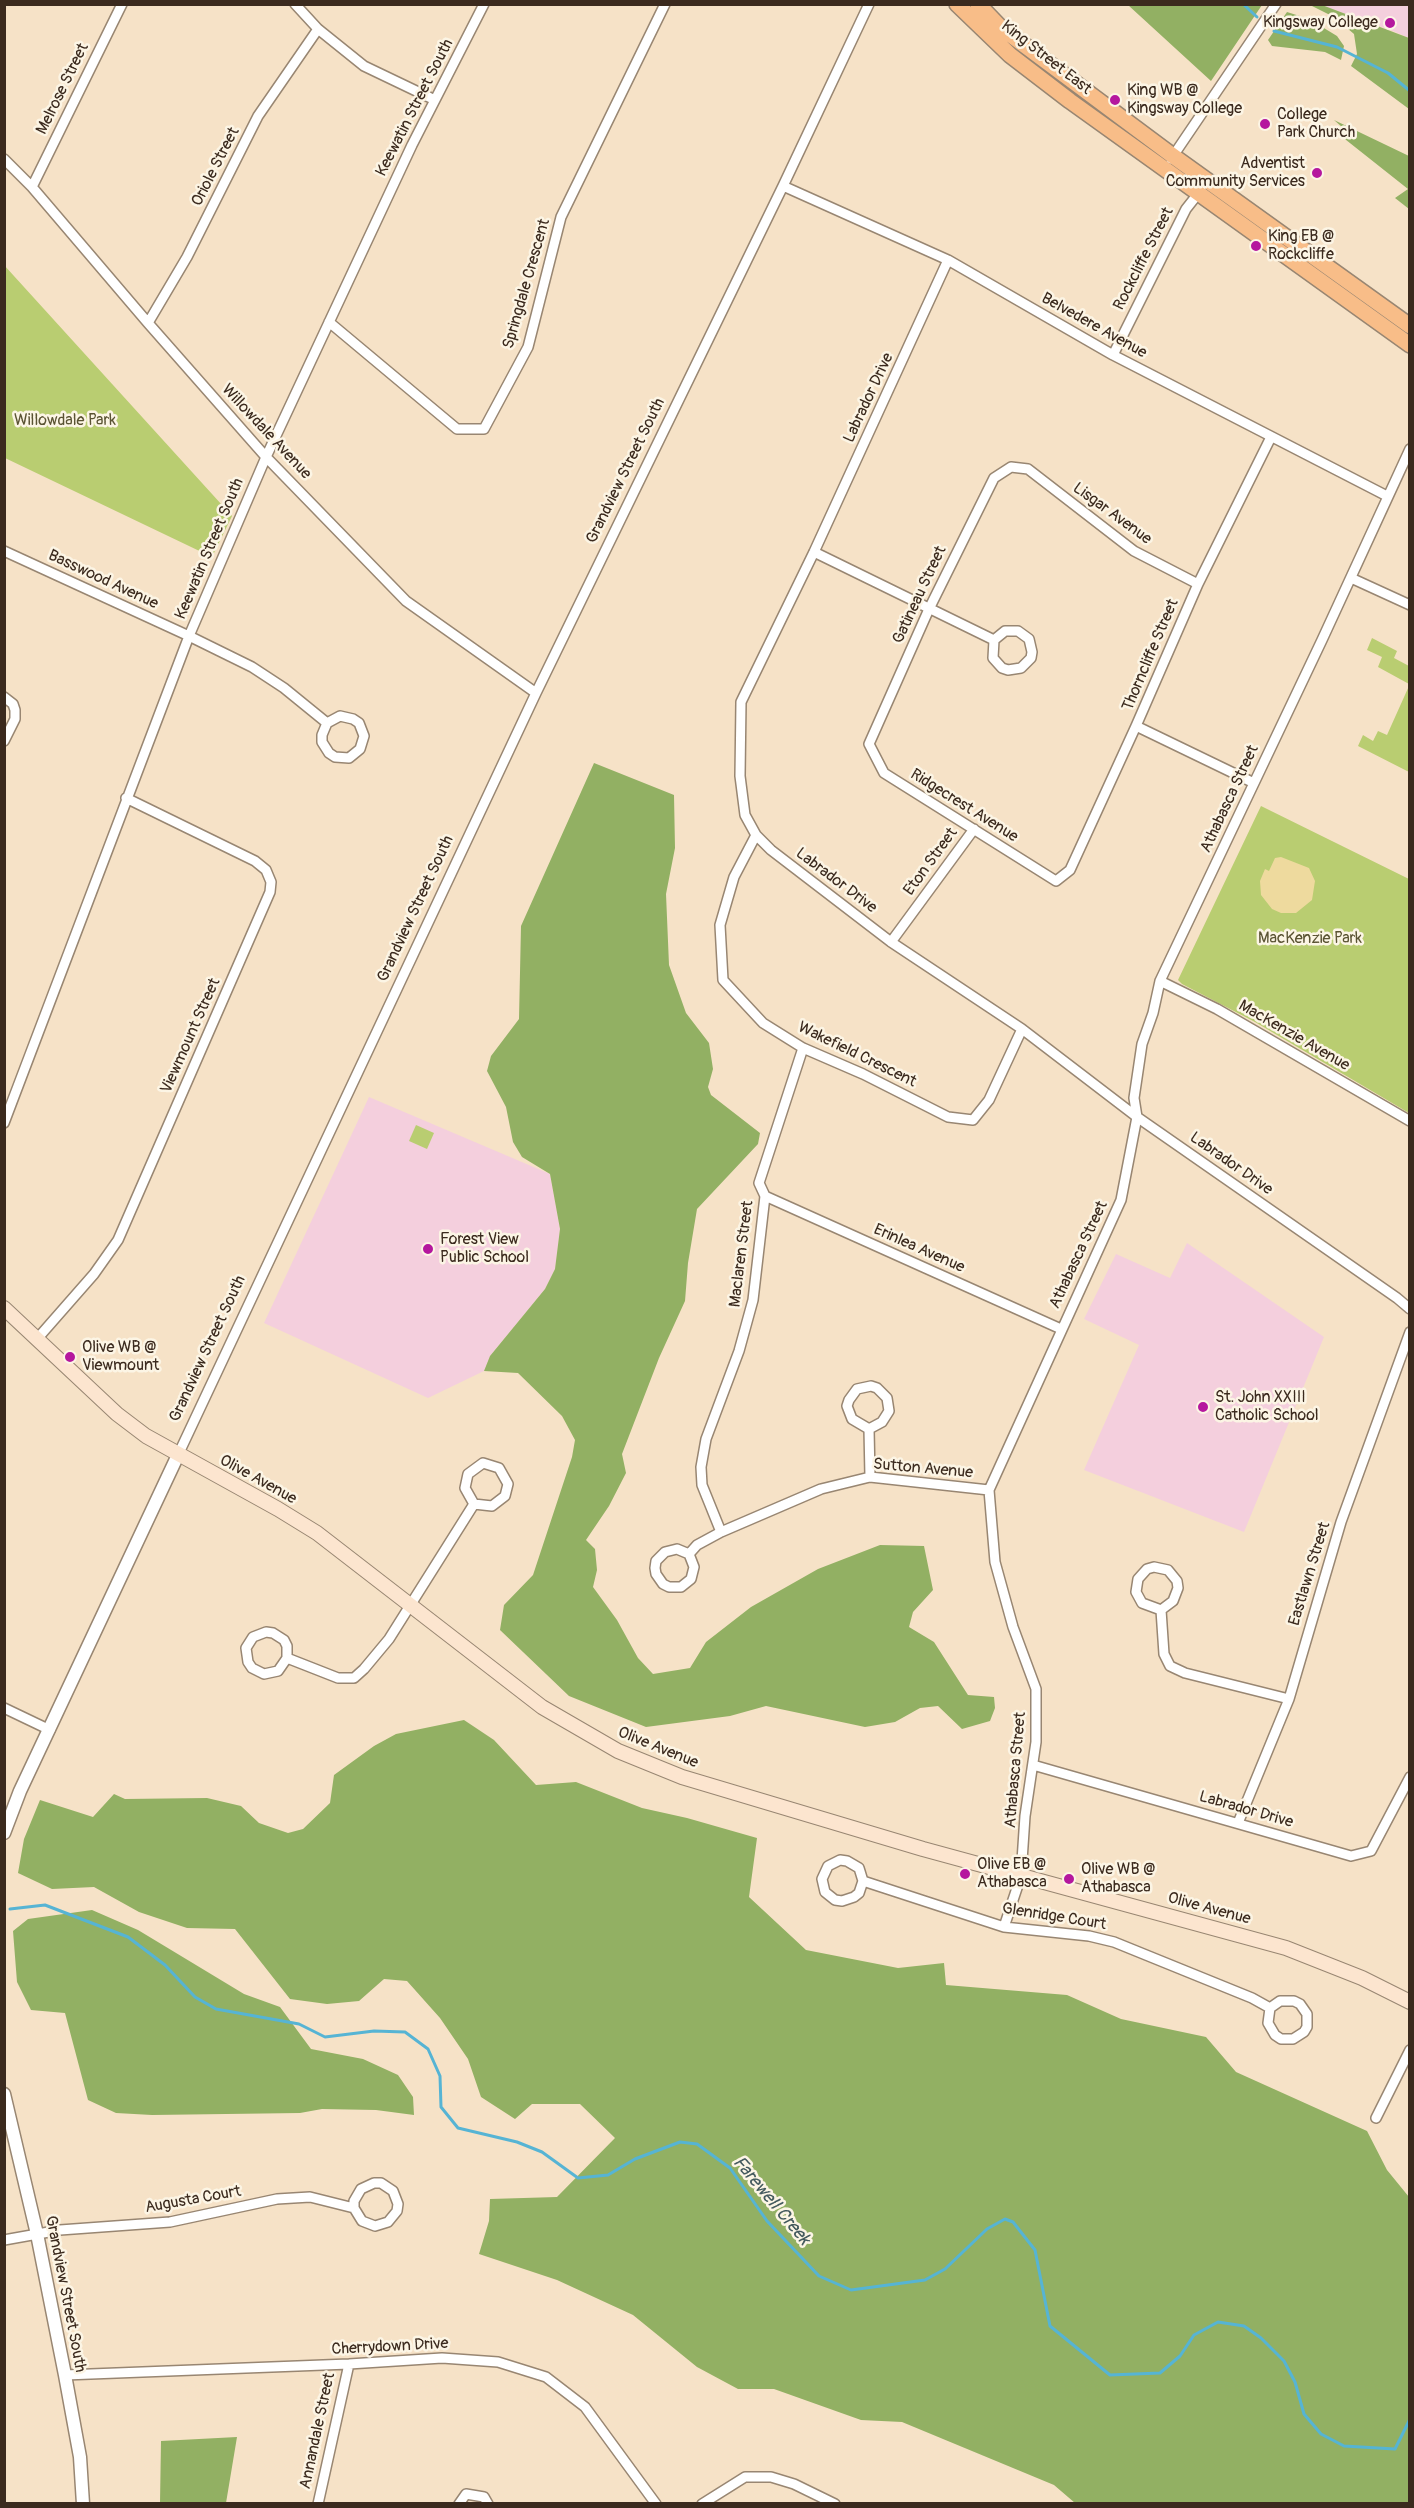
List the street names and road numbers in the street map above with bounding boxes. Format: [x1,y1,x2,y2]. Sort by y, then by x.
street label: King Street East [997,17,1095,99]
street label: Keewatin Street South [372,36,458,180]
street label: Melrose Street [33,40,93,138]
street label: Oriole Street [188,124,244,210]
street label: Rockcliffe Street [1110,204,1178,314]
street label: Springdale Crescent [499,217,555,351]
street label: Belvedere Avenue [1038,289,1150,363]
street label: Labrador Drive [840,350,898,446]
street label: Willowdale Avenue [217,380,315,484]
street label: Grandview Street South [582,395,670,547]
street label: Keewatin Street South [172,475,248,623]
street label: Lisgar Avenue [1069,479,1155,549]
street label: Gatineau Street [889,543,951,647]
street label: Basswood Avenue [45,546,161,614]
street label: Thorncliffe Street [1119,596,1183,714]
street label: Athabasca Street [1197,742,1263,856]
street label: Ridgecrest Avenue [907,765,1021,847]
street label: Eton Street [900,824,962,900]
street label: Grandview Street South [374,833,458,985]
street label: Labrador Drive [792,844,880,918]
street label: Viewmount Street [157,975,225,1097]
street label: MacKenzie Avenue [1235,996,1353,1076]
street label: Wakefield Crescent [795,1018,919,1092]
street label: Labrador Drive [1186,1128,1276,1200]
street label: Athabasca Street [1046,1198,1112,1312]
street label: Maclaren Street [726,1200,758,1308]
street label: Erinlea Avenue [871,1220,967,1278]
street label: Grandview Street South [166,1273,250,1425]
street label: Olive Avenue [216,1451,300,1509]
street label: Sutton Avenue [872,1455,974,1483]
street label: Eastlawn Street [1285,1520,1335,1628]
street label: Athabasca Street [1001,1711,1031,1829]
street label: Olive Avenue [615,1723,701,1773]
street label: Labrador Drive [1197,1787,1295,1833]
street label: Olive Avenue [1165,1889,1253,1929]
street label: Glenridge Court [1001,1899,1107,1935]
street label: Augusta Court [144,2182,242,2218]
street label: Grandview Street South [40,2214,90,2374]
street label: Cherrydown Drive [331,2334,449,2360]
street label: Annandale Street [296,2371,340,2491]

